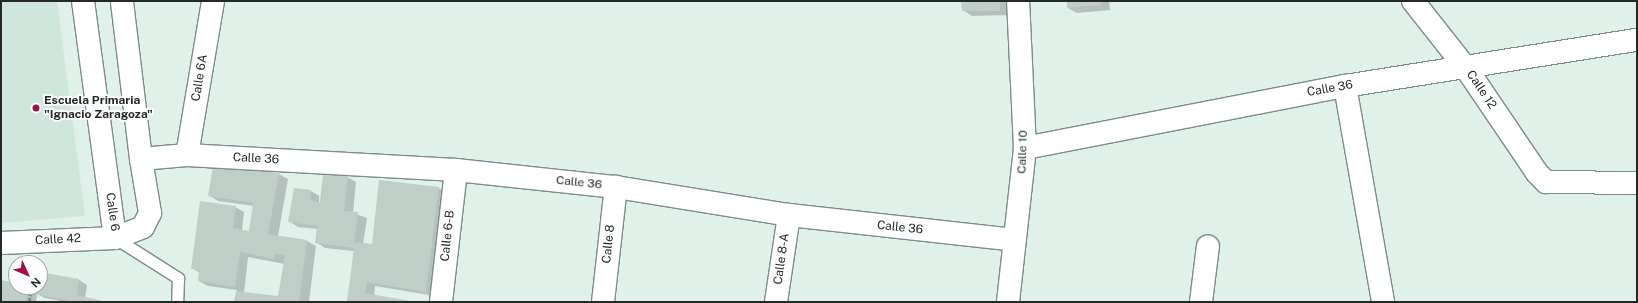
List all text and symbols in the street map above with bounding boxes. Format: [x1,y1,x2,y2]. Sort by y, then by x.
street label: Calle 6A [189,54,211,102]
street label: Calle 12 [1463,68,1499,112]
street label: Calle 36 [1306,78,1354,100]
place label: Escuela Primaria "Ignacio Zaragoza" [44,94,153,122]
marker: Escuela Primaria "Ignacio Zaragoza" [31,103,41,113]
street label: Calle 10 [1015,130,1031,174]
street label: Calle 36 [233,151,279,167]
street label: Calle 36 [555,173,603,193]
street label: Calle 6 [102,192,122,232]
street label: Calle 6-B [438,210,458,262]
street label: Calle 36 [876,218,924,238]
street label: Calle 8 [600,224,618,264]
street label: Calle 42 [35,232,81,248]
street label: Calle 8-A [771,232,793,286]
north arrow [8,255,48,295]
text: N [29,275,43,290]

